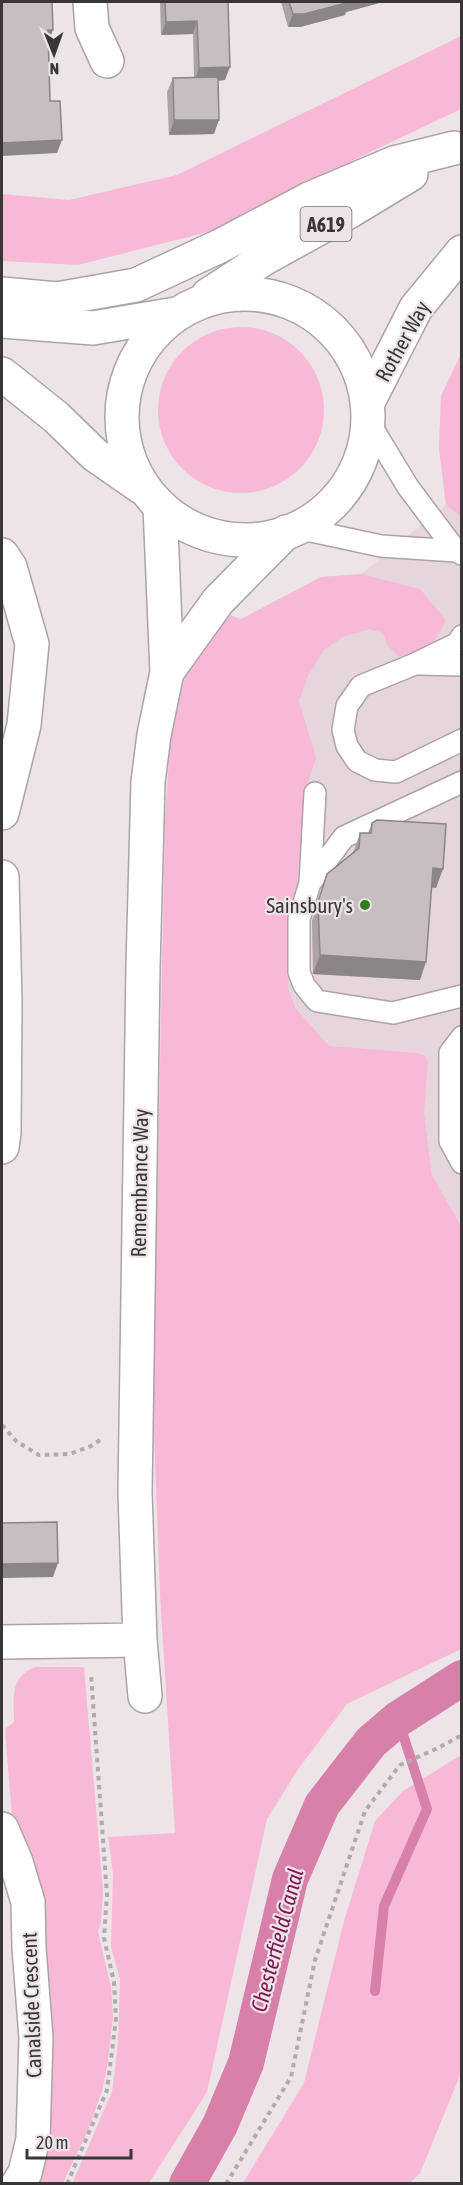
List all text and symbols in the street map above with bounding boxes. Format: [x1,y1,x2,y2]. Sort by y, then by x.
north arrow [24,24,84,84]
text: N [49,60,59,78]
road number: A619 [300,207,352,241]
street label: Rother Way [370,296,434,385]
place label: Sainsbury's [266,893,353,917]
marker: Sainsbury's [358,898,372,912]
street label: Remembrance Way [126,1108,152,1258]
water label: Chesterfield Canal [245,1865,309,2015]
street label: Canalside Crescent [16,1932,46,2078]
scale bar [27,2122,130,2160]
text: 20 m [36,2132,68,2153]

